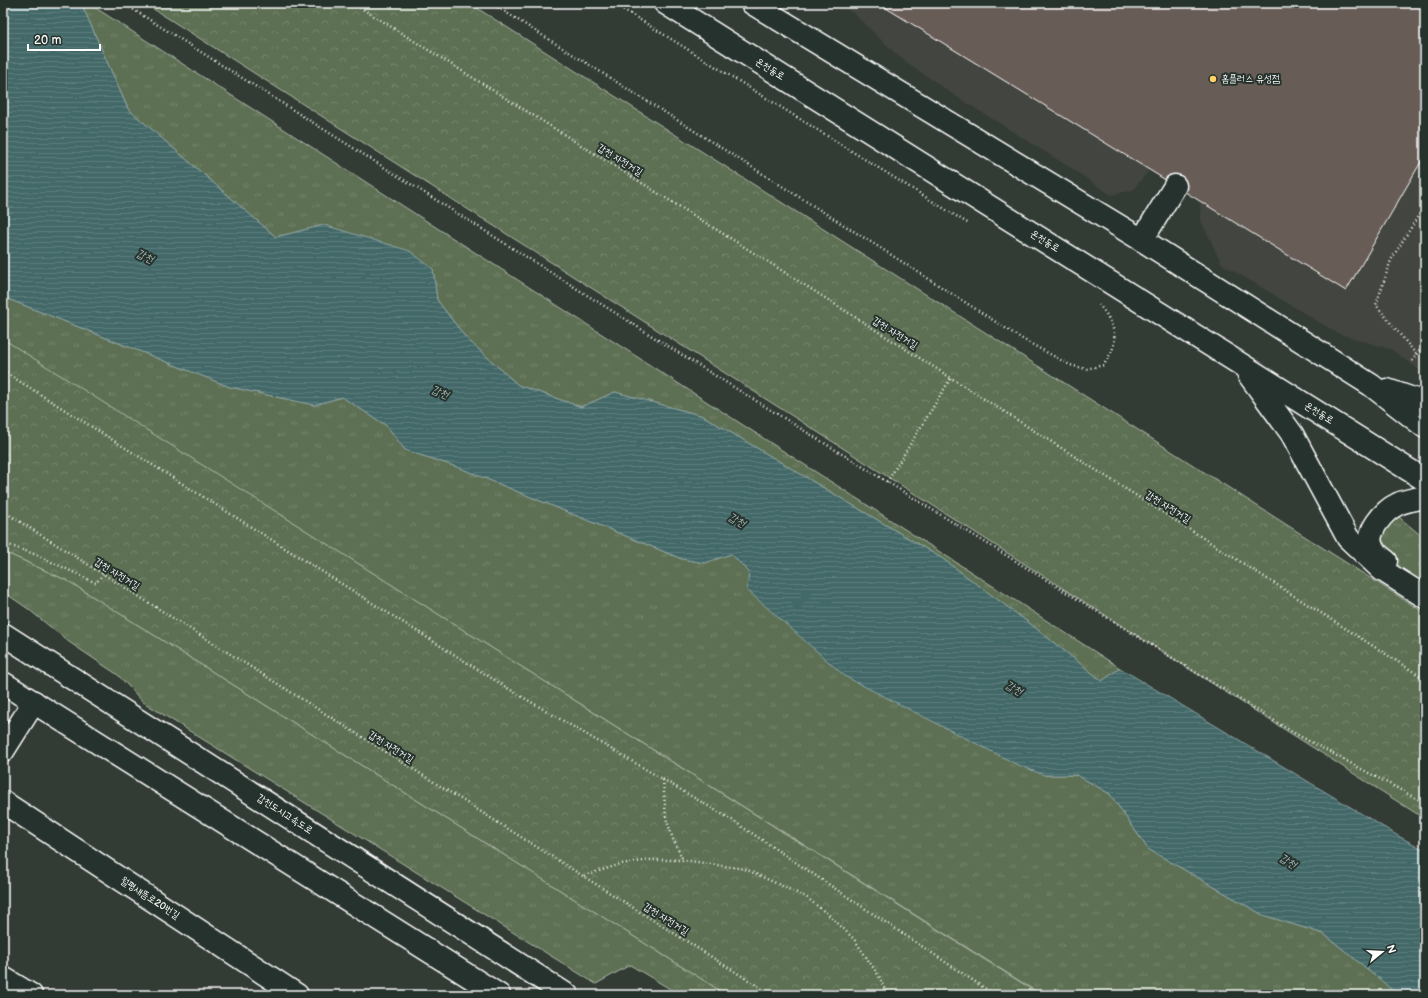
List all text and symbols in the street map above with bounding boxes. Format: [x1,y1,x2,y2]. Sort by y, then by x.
scale bar [28,26,100,52]
text: 20 m [34,33,61,48]
street label: 온천동로 [753,55,787,83]
place label: 홈플러스 유성점 [1221,73,1280,85]
marker: 홈플러스 유성점 [1208,74,1218,84]
street label: 갑천 자전거길 [595,141,645,179]
street label: 온천동로 [1028,227,1062,255]
water label: 갑천 [134,246,157,266]
street label: 갑천 자전거길 [870,314,920,352]
water label: 갑천 [429,383,452,402]
street label: 온천동로 [1302,399,1336,427]
street label: 갑천 자전거길 [1143,488,1193,526]
water label: 갑천 [726,510,749,531]
street label: 갑천 자전거길 [92,555,142,593]
water label: 갑천 [1003,678,1026,699]
street label: 갑천 자전거길 [366,728,416,766]
street label: 갑천도시고속도로 [255,791,315,837]
water label: 갑천 [1277,851,1300,872]
street label: 월평새뜸로20번길 [118,874,182,922]
street label: 갑천 자전거길 [641,900,691,938]
north arrow [1362,932,1402,972]
text: N [1384,943,1398,955]

